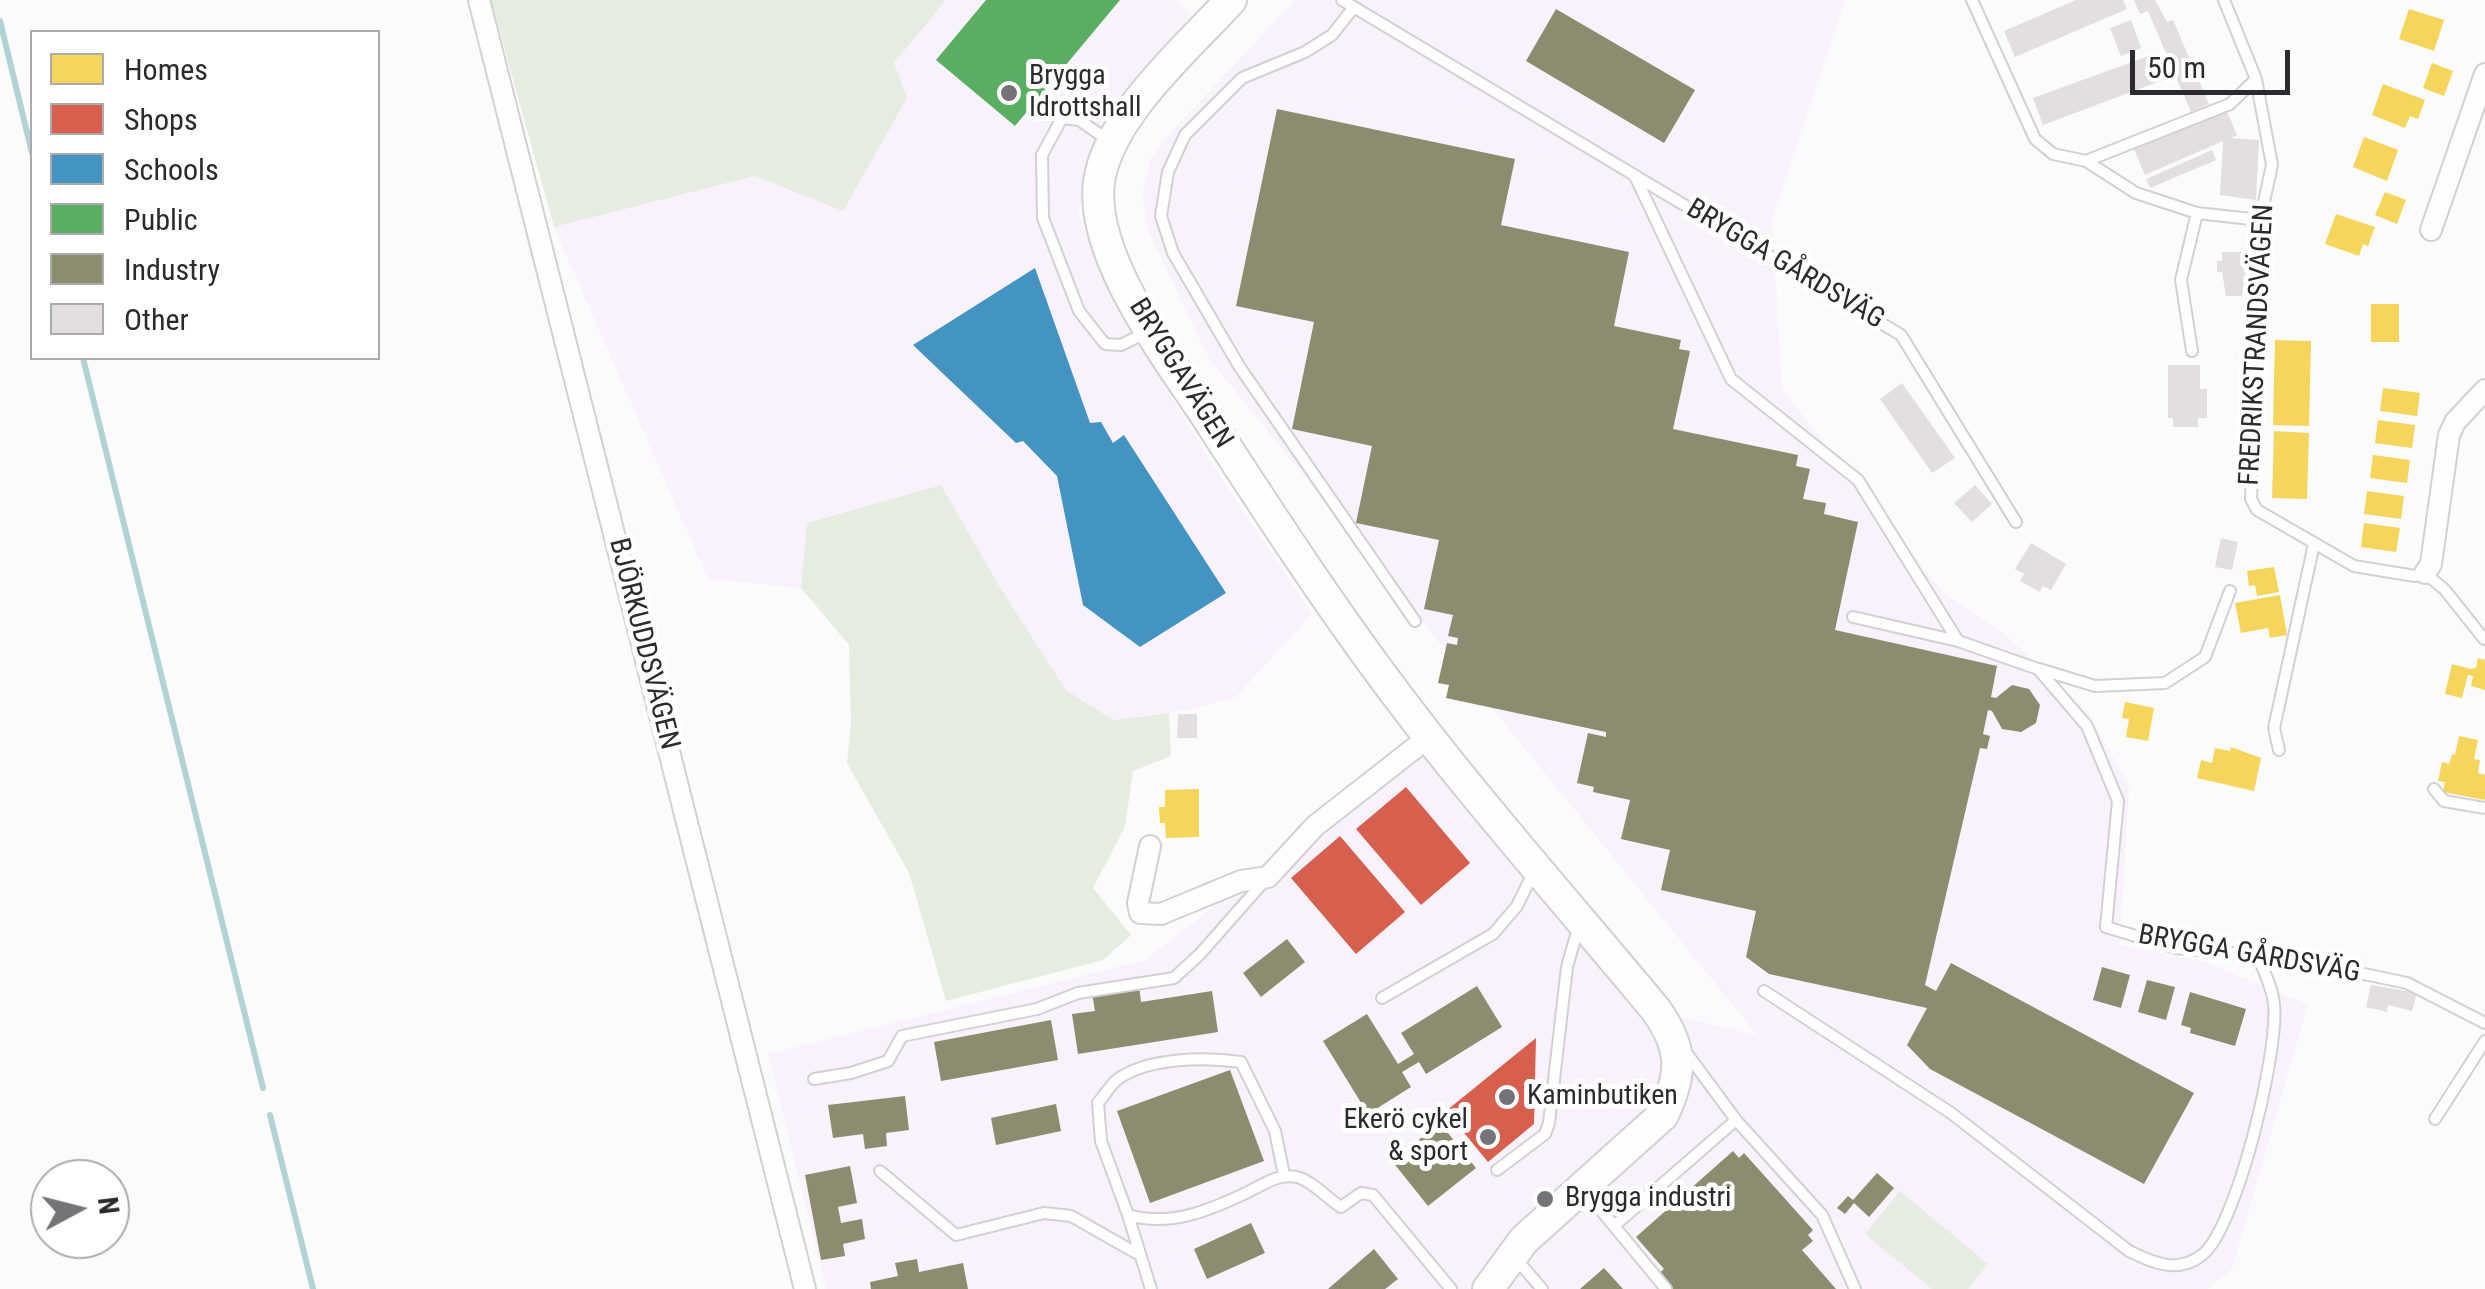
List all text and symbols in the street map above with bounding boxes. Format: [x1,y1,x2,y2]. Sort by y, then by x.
legend [30,30,380,360]
scale bar [2135,30,2295,92]
text: 50 m [2147,50,2206,85]
text: Homes [124,52,208,87]
place label: Brygga Idrottshall [1029,60,1141,126]
marker: Brygga Idrottshall [998,82,1020,104]
text: Shops [124,102,198,137]
text: Schools [124,152,219,187]
street label: BRYGGA GÅRDSVÄG [1680,193,1890,337]
text: Public [124,202,198,237]
street label: FREDRIKSTRANDSVÄGEN [2234,203,2282,487]
text: Industry [124,252,220,287]
street label: BRYGGAVÄGEN [1121,293,1239,455]
text: Other [124,302,189,337]
street label: BJÖRKUDDSVÄGEN [601,535,685,753]
street label: BRYGGA GÅRDSVÄG [2135,919,2363,991]
place label: Kaminbutiken [1527,1080,1678,1114]
marker: Kaminbutiken [1496,1086,1518,1108]
place label: Ekerö cykel & sport [1343,1104,1468,1170]
marker: Ekerö cykel & sport [1477,1126,1499,1148]
north arrow [30,1159,130,1259]
place label: Brygga industri [1565,1182,1731,1216]
marker: Brygga industri [1534,1188,1556,1210]
text: N [91,1195,126,1216]

